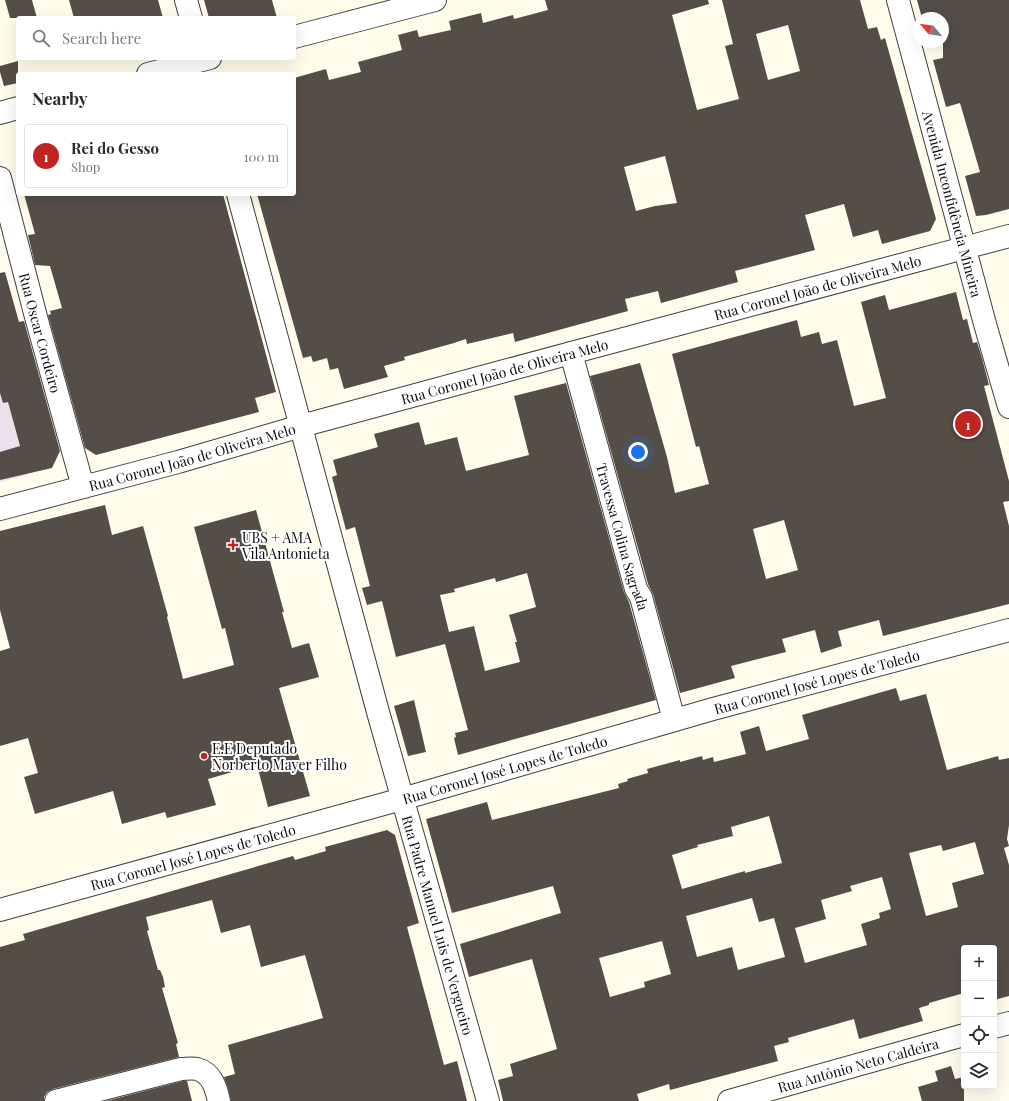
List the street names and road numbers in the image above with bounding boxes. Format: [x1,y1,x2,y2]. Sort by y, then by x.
street label: Avenida Inconfidência Mineira [918,108,987,299]
street label: Rua Coronel João de Oliveira Melo [712,250,923,324]
street label: Rua Oscar Cordeiro [15,271,66,395]
street label: Rua Coronel João de Oliveira Melo [399,334,610,408]
street label: Rua Coronel João de Oliveira Melo [87,419,298,495]
street label: Travessa Colina Sagrada [592,461,654,612]
street label: Rua Coronel José Lopes de Toledo [712,645,922,718]
street label: Rua Coronel José Lopes de Toledo [400,731,610,808]
street label: Rua Padre Manuel Luis de Vergueiro [398,813,478,1038]
street label: Rua Coronel José Lopes de Toledo [88,819,298,894]
street label: Rua Antônio Neto Caldeira [775,1033,941,1096]

